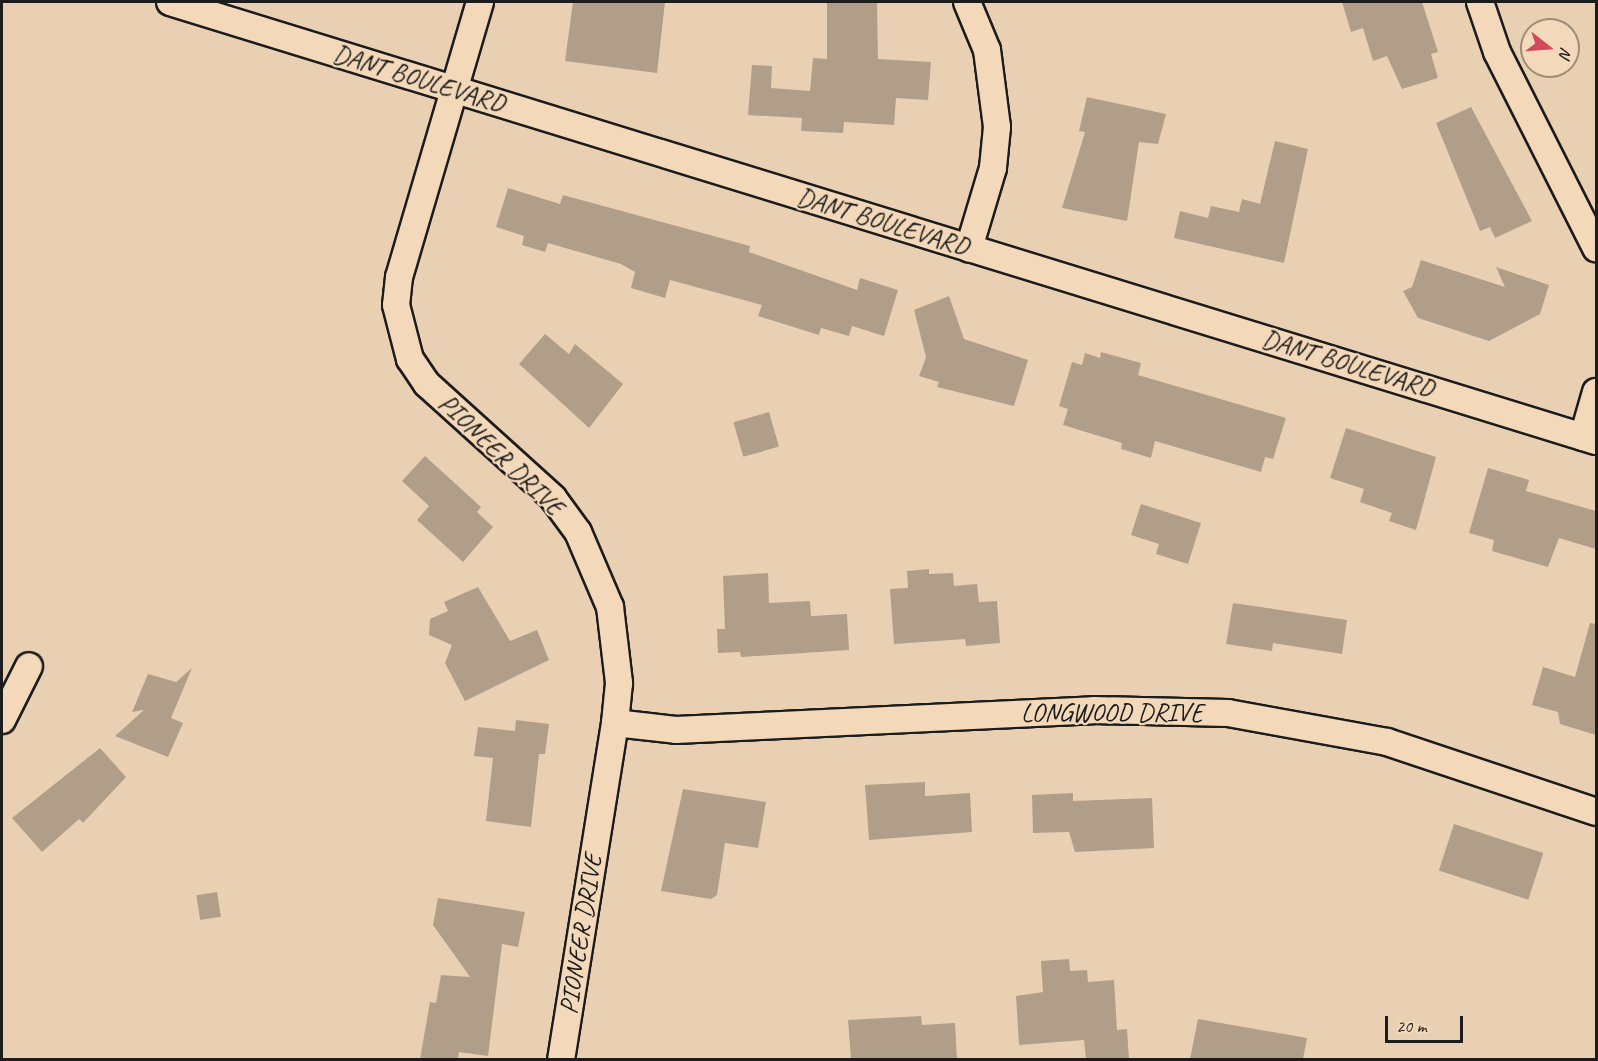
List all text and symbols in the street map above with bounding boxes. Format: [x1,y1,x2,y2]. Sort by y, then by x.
north arrow [1520,18,1580,78]
street label: DANT BOULEVARD [330,38,508,120]
text: N [1554,45,1576,60]
street label: DANT BOULEVARD [794,181,972,263]
street label: DANT BOULEVARD [1259,323,1437,405]
street label: PIONEER DRIVE [432,388,570,522]
street label: LONGWOOD DRIVE [1021,697,1203,729]
street label: PIONEER DRIVE [553,852,609,1016]
scale bar [1388,1004,1466,1042]
text: 20 m [1396,1015,1427,1037]

